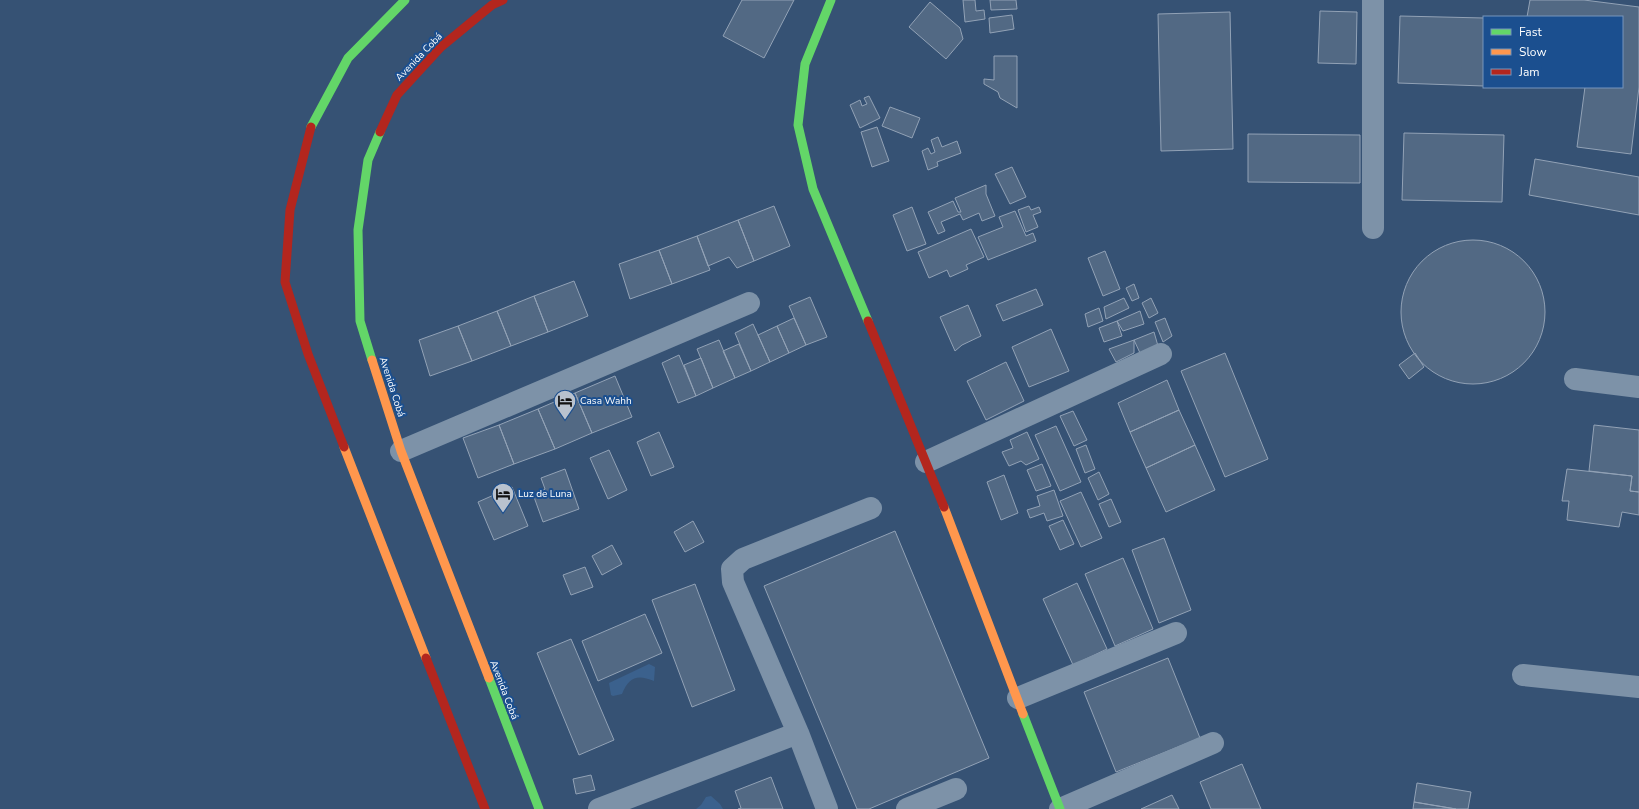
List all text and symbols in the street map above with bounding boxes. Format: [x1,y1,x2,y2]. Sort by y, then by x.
legend [1483,16,1623,88]
text: Fast [1519,24,1542,40]
street label: Avenida Cobá [392,30,446,84]
text: Slow [1519,44,1547,60]
text: Jam [1518,64,1540,80]
street label: Avenida Cobá [376,355,408,419]
hotel icon: Casa Wahh [552,388,578,421]
place label: Casa Wahh [580,394,632,408]
hotel icon: Luz de Luna [490,481,516,514]
place label: Luz de Luna [518,487,572,501]
street label: Avenida Cobá [486,658,522,722]

